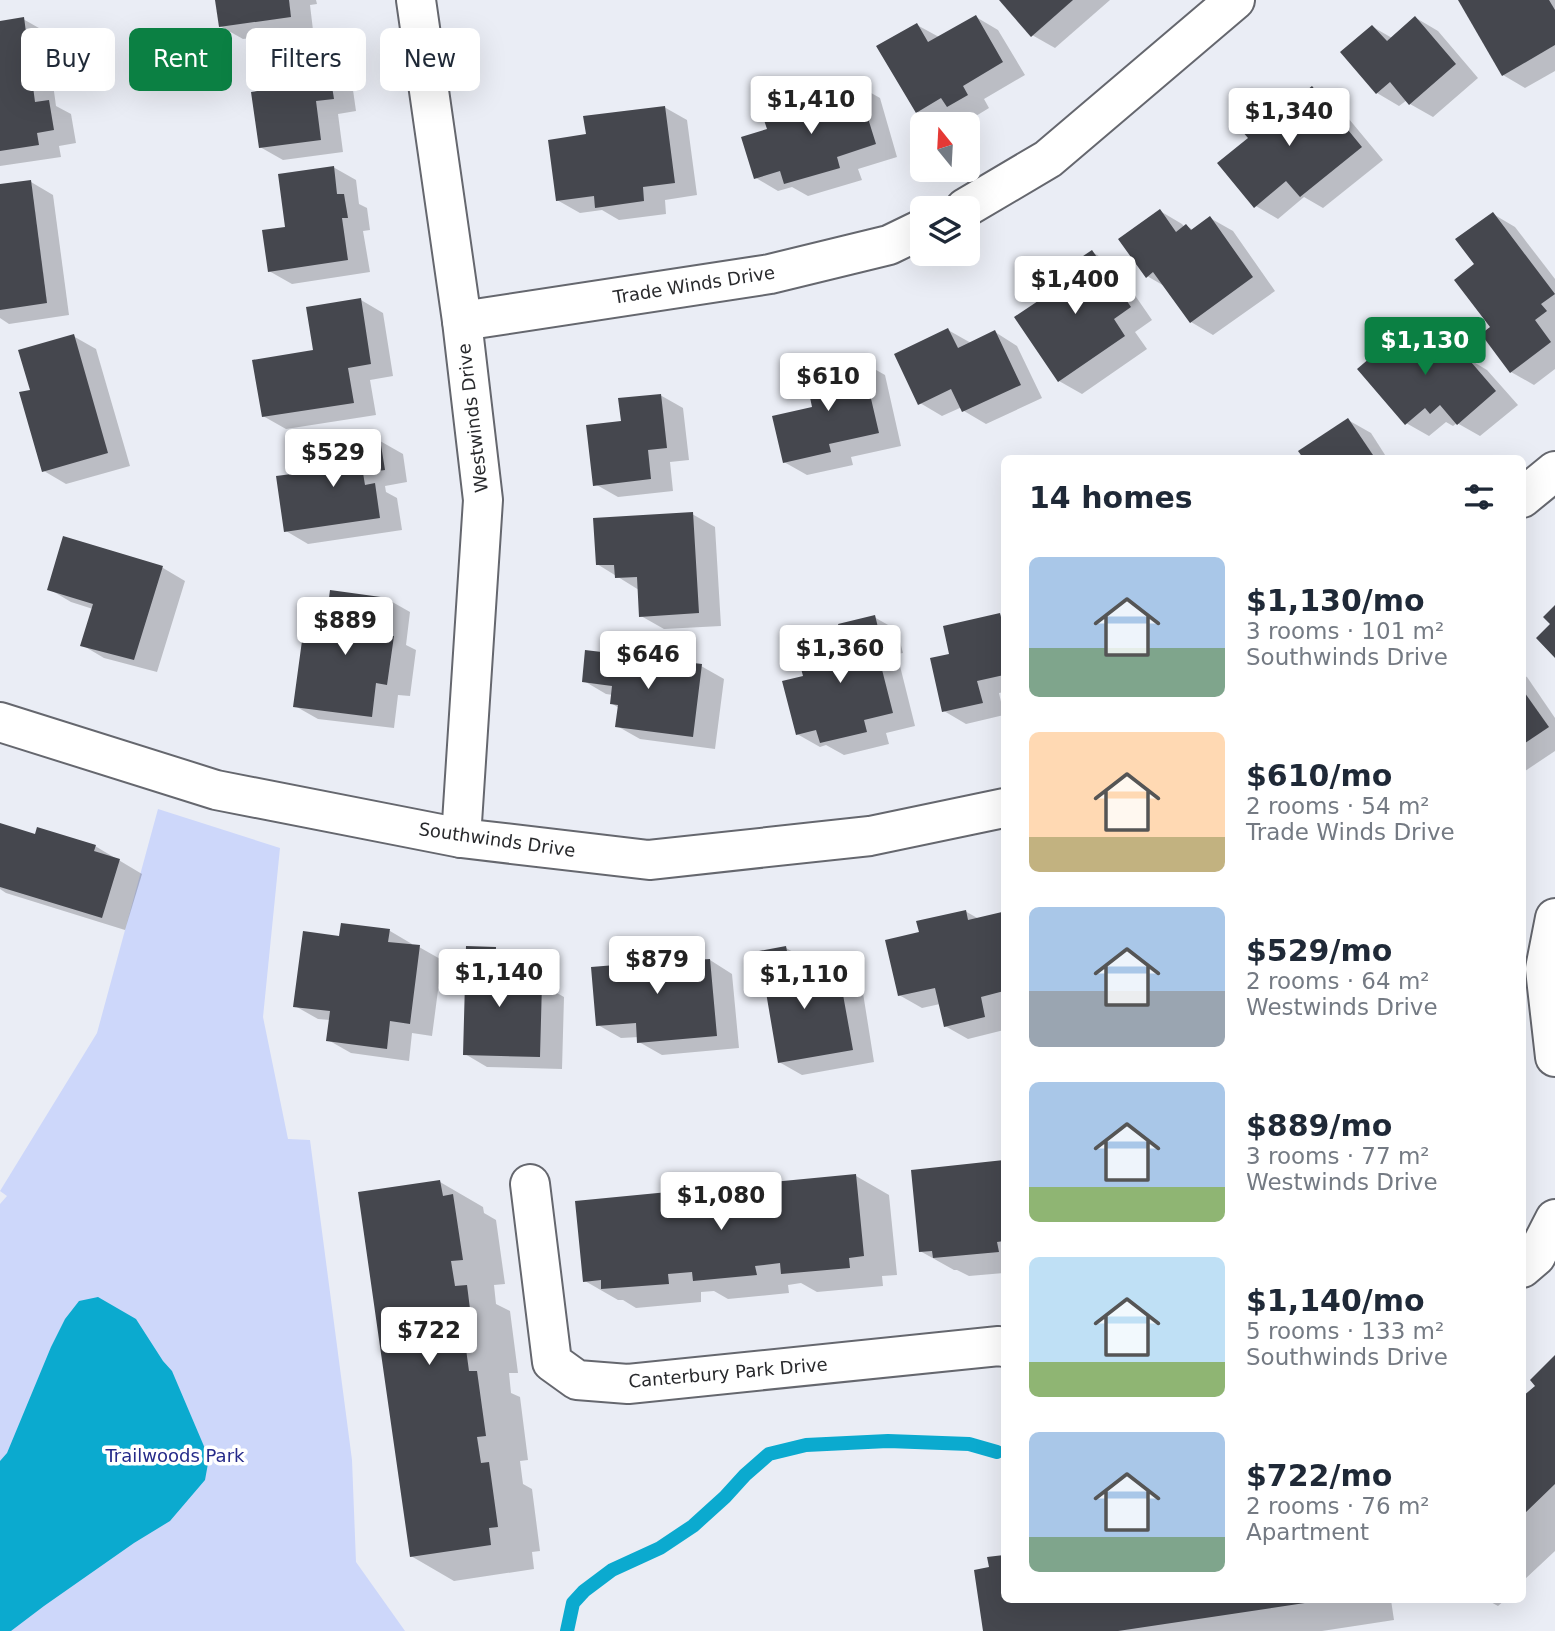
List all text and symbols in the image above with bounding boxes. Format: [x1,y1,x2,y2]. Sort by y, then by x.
chip: Buy [21,28,115,91]
chip: Rent [129,28,232,91]
chip: Filters [246,28,366,91]
chip: New [380,28,480,91]
pin: $1,410 [754,76,868,136]
text: $1,410 [767,86,855,112]
pin: $1,340 [1232,88,1346,148]
text: $1,340 [1245,98,1333,124]
north arrow [910,112,980,182]
map controls [910,112,980,266]
button: layers [910,196,980,266]
pin: $1,400 [1018,256,1132,316]
street label: Trade Winds Drive [611,261,776,308]
text: $1,400 [1031,266,1119,292]
pin: $1,130 [1368,318,1482,377]
text: $1,130 [1381,327,1469,353]
street label: Westwinds Drive [453,342,492,494]
pin: $610 [787,354,869,413]
text: $610 [796,363,860,389]
pin: $529 [292,430,374,489]
text: $529 [301,439,365,465]
icon: filters [1460,478,1498,516]
text: 14 homes [1029,480,1193,515]
text: $1,130/mo [1246,583,1425,618]
icon: home [1085,585,1169,669]
pin: $889 [304,598,386,657]
text: $889 [313,607,377,633]
text: 3 rooms · 101 m² [1246,618,1444,644]
pin: $1,360 [783,626,897,685]
pin: $646 [607,632,689,691]
text: $1,360 [796,635,884,661]
text: $646 [616,641,680,667]
text: Southwinds Drive [1246,644,1448,670]
text: $610/mo [1246,758,1392,793]
icon: home [1085,760,1169,844]
text: 2 rooms · 54 m² [1246,793,1430,819]
street label: Southwinds Drive [417,818,577,861]
text: Trade Winds Drive [1246,819,1455,845]
text: $529/mo [1246,933,1392,968]
icon: home [1085,935,1169,1019]
pin: $879 [616,936,698,996]
text: $879 [625,946,689,972]
pin: $1,140 [442,950,556,1009]
pin: $1,110 [747,951,861,1011]
text: $1,140 [455,959,543,985]
text: $1,110 [760,961,848,987]
text: 2 rooms · 64 m² [1246,968,1430,994]
text: Westwinds Drive [1246,994,1438,1020]
text: $889/mo [1246,1108,1392,1143]
icon: home [1085,1110,1169,1194]
text: 3 rooms · 77 m² [1246,1143,1430,1169]
text: Westwinds Drive [1246,1169,1438,1195]
pin: $1,080 [664,1172,778,1232]
text: $1,080 [677,1182,765,1208]
text: $1,140/mo [1246,1283,1425,1318]
icon: home [1085,1285,1169,1369]
pin: $722 [388,1308,470,1367]
text: $722 [397,1317,461,1343]
text: 5 rooms · 133 m² [1246,1318,1444,1344]
text: Southwinds Drive [1246,1344,1448,1370]
street label: Canterbury Park Drive [628,1353,828,1392]
park label: Trailwoods Park [105,1445,245,1466]
text: $722/mo [1246,1458,1392,1493]
icon: home [1085,1460,1169,1544]
text: 2 rooms · 76 m² [1246,1493,1430,1519]
text: Apartment [1246,1519,1369,1545]

